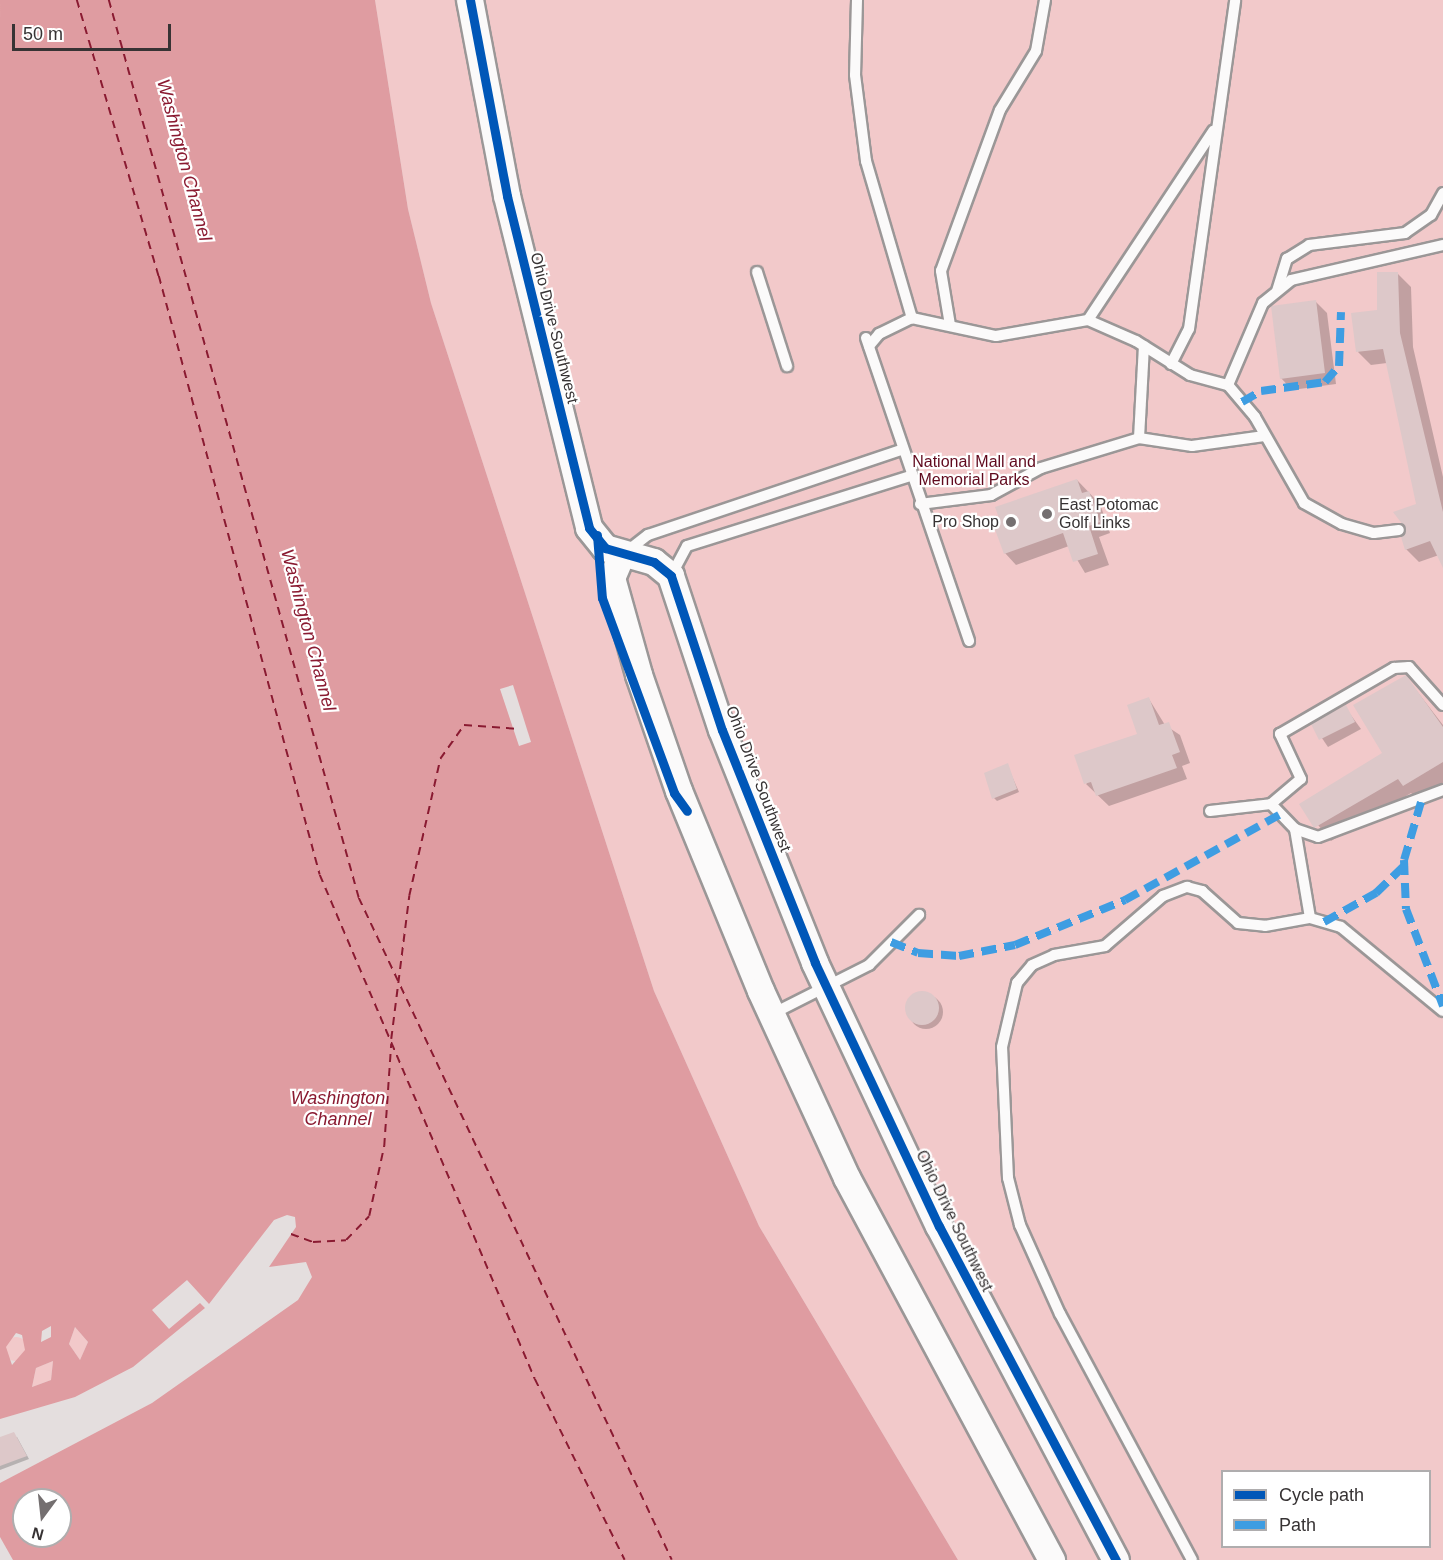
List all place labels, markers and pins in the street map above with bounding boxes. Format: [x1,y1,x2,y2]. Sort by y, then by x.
place label: East Potomac Golf Links [1059,495,1159,533]
marker: East Potomac Golf Links [1040,507,1054,521]
place label: Pro Shop [932,512,999,532]
marker: Pro Shop [1004,515,1018,529]

